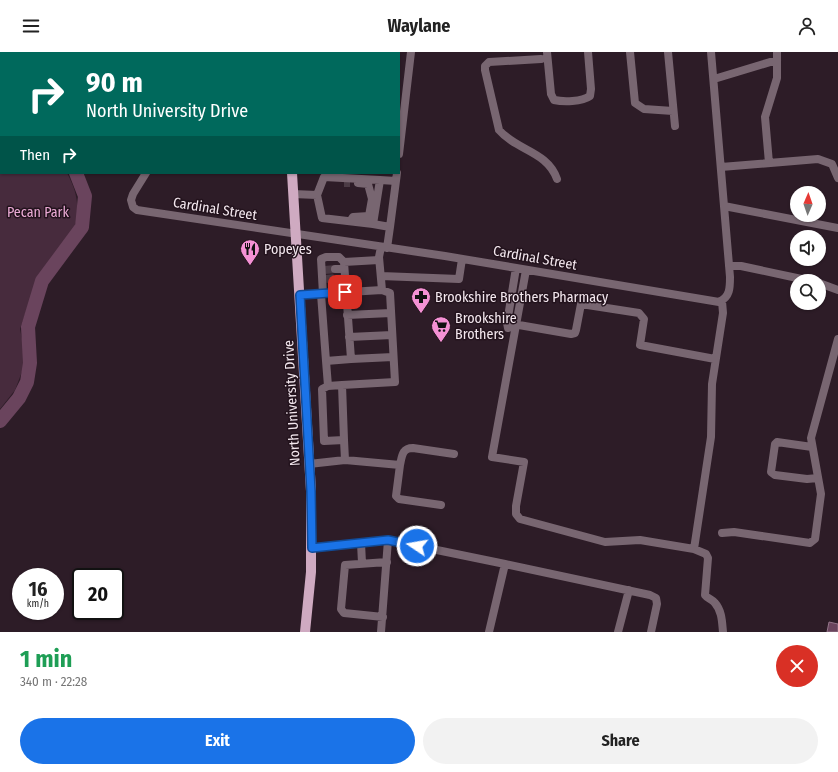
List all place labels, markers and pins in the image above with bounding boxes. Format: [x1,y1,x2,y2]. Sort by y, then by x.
restaurant icon: Popeyes [239,238,261,266]
place label: Popeyes [264,241,312,258]
pin [328,275,362,309]
pharmacy icon: Brookshire Brothers Pharmacy [410,286,432,314]
place label: Brookshire Brothers Pharmacy [435,289,609,306]
place label: Brookshire Brothers [455,310,517,343]
supermarket icon: Brookshire Brothers [430,315,452,343]

